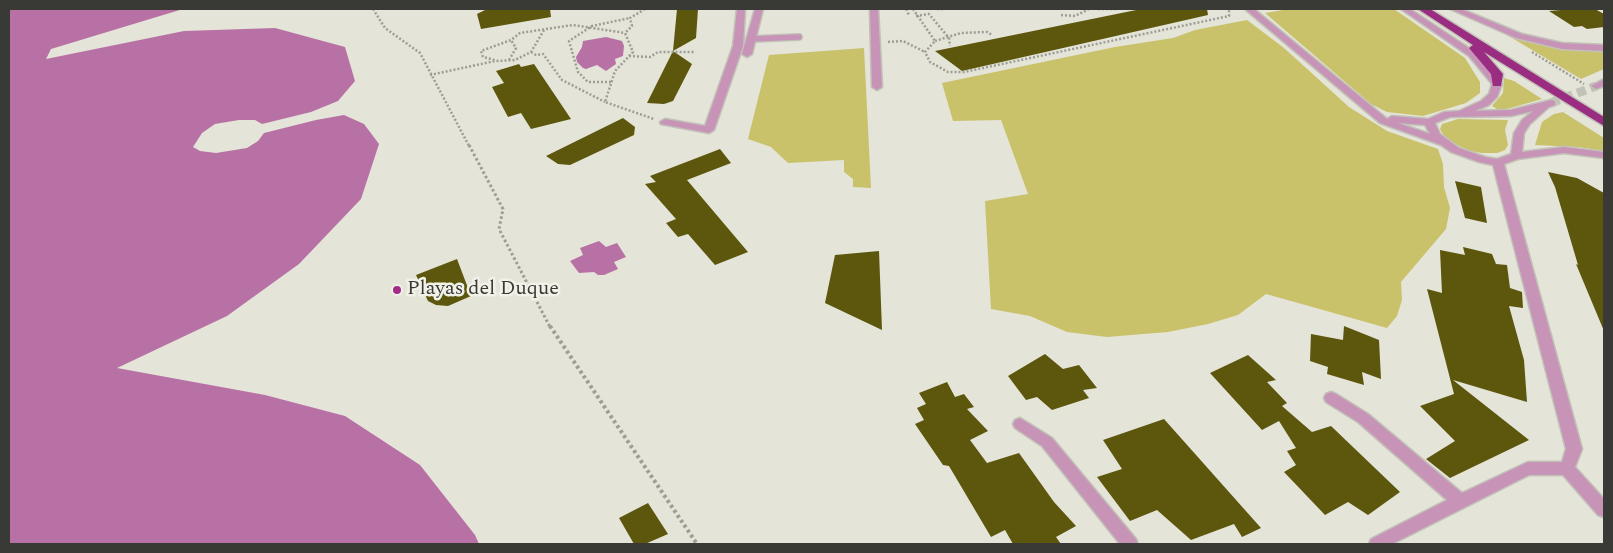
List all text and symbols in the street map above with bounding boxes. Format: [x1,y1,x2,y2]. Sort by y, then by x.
place label: Playas del Duque [407,278,559,302]
marker: Playas del Duque [391,284,403,296]

